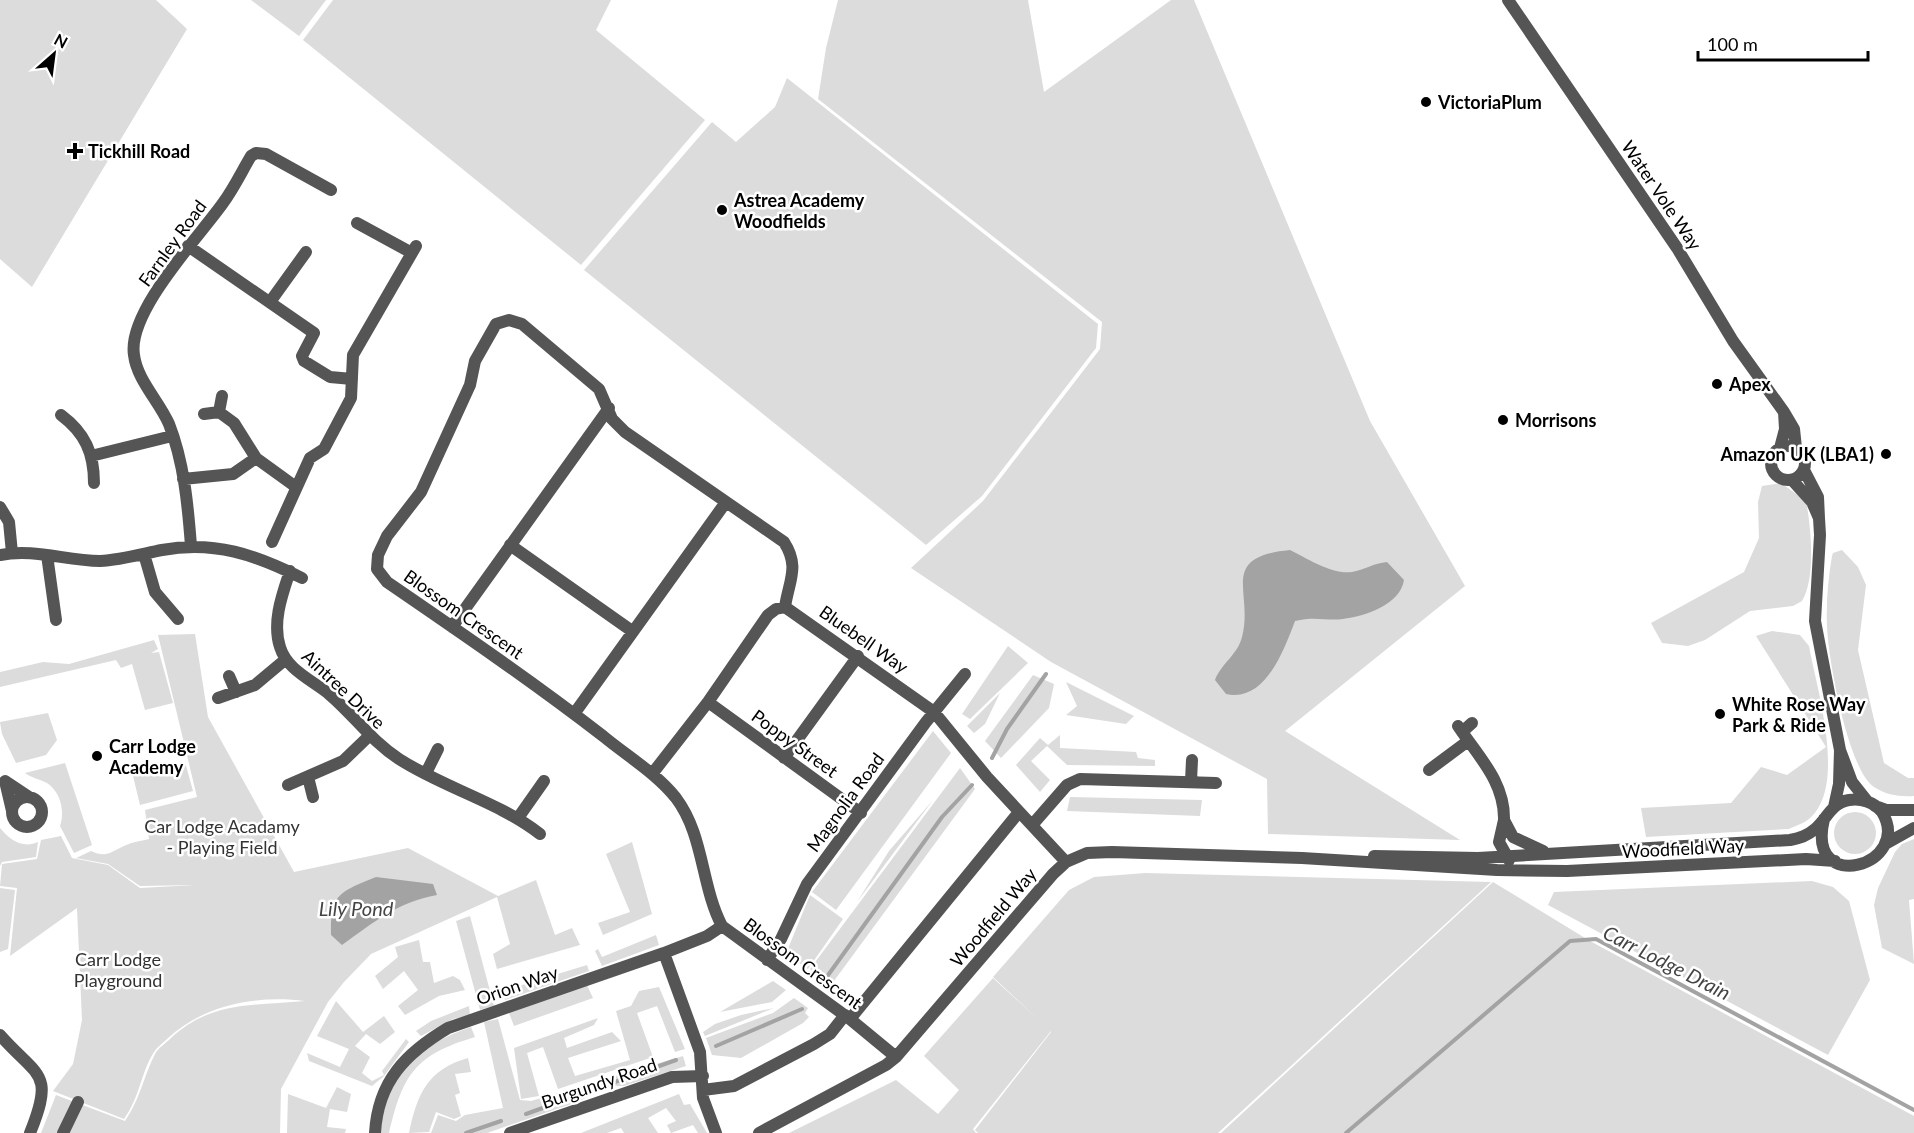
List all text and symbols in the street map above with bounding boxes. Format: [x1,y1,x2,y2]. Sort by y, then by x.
north arrow [24,24,84,84]
scale bar [1698,24,1868,62]
text: N [51,29,71,52]
text: 100 m [1707,33,1758,55]
place label: VictoriaPlum [1437,91,1542,113]
marker: VictoriaPlum [1419,95,1433,109]
street label: Water Vole Way [1617,136,1707,255]
place label: Tickhill Road [88,140,190,162]
marker: Tickhill Road [66,142,84,160]
place label: Astrea Academy Woodfields [733,189,865,232]
street label: Farnley Road [133,196,211,290]
marker: Astrea Academy Woodfields [715,203,729,217]
place label: Apex [1728,373,1771,395]
marker: Apex [1710,377,1724,391]
place label: Morrisons [1515,409,1596,431]
marker: Morrisons [1496,413,1510,427]
place label: Amazon UK (LBA1) [1719,443,1874,465]
marker: Amazon UK (LBA1) [1879,447,1893,461]
street label: Blossom Crescent [400,565,528,664]
street label: Bluebell Way [815,600,913,678]
street label: Aintree Drive [298,645,390,733]
place label: White Rose Way Park & Ride [1732,693,1866,736]
street label: Poppy Street [748,704,843,782]
marker: White Rose Way Park & Ride [1713,707,1727,721]
place label: Carr Lodge Academy [108,735,196,778]
street label: Magnolia Road [802,748,888,856]
marker: Carr Lodge Academy [90,749,104,763]
park label: Car Lodge Acadamy - Playing Field [144,815,301,858]
street label: Woodfield Way [1621,834,1745,862]
street label: Woodfield Way [945,863,1041,971]
water label: Lily Pond [319,896,394,920]
street label: Blossom Crescent [740,913,867,1014]
water label: Carr Lodge Drain [1599,920,1735,1004]
park label: Carr Lodge Playground [74,948,162,991]
street label: Orion Way [473,960,562,1009]
street label: Burgundy Road [538,1053,660,1113]

